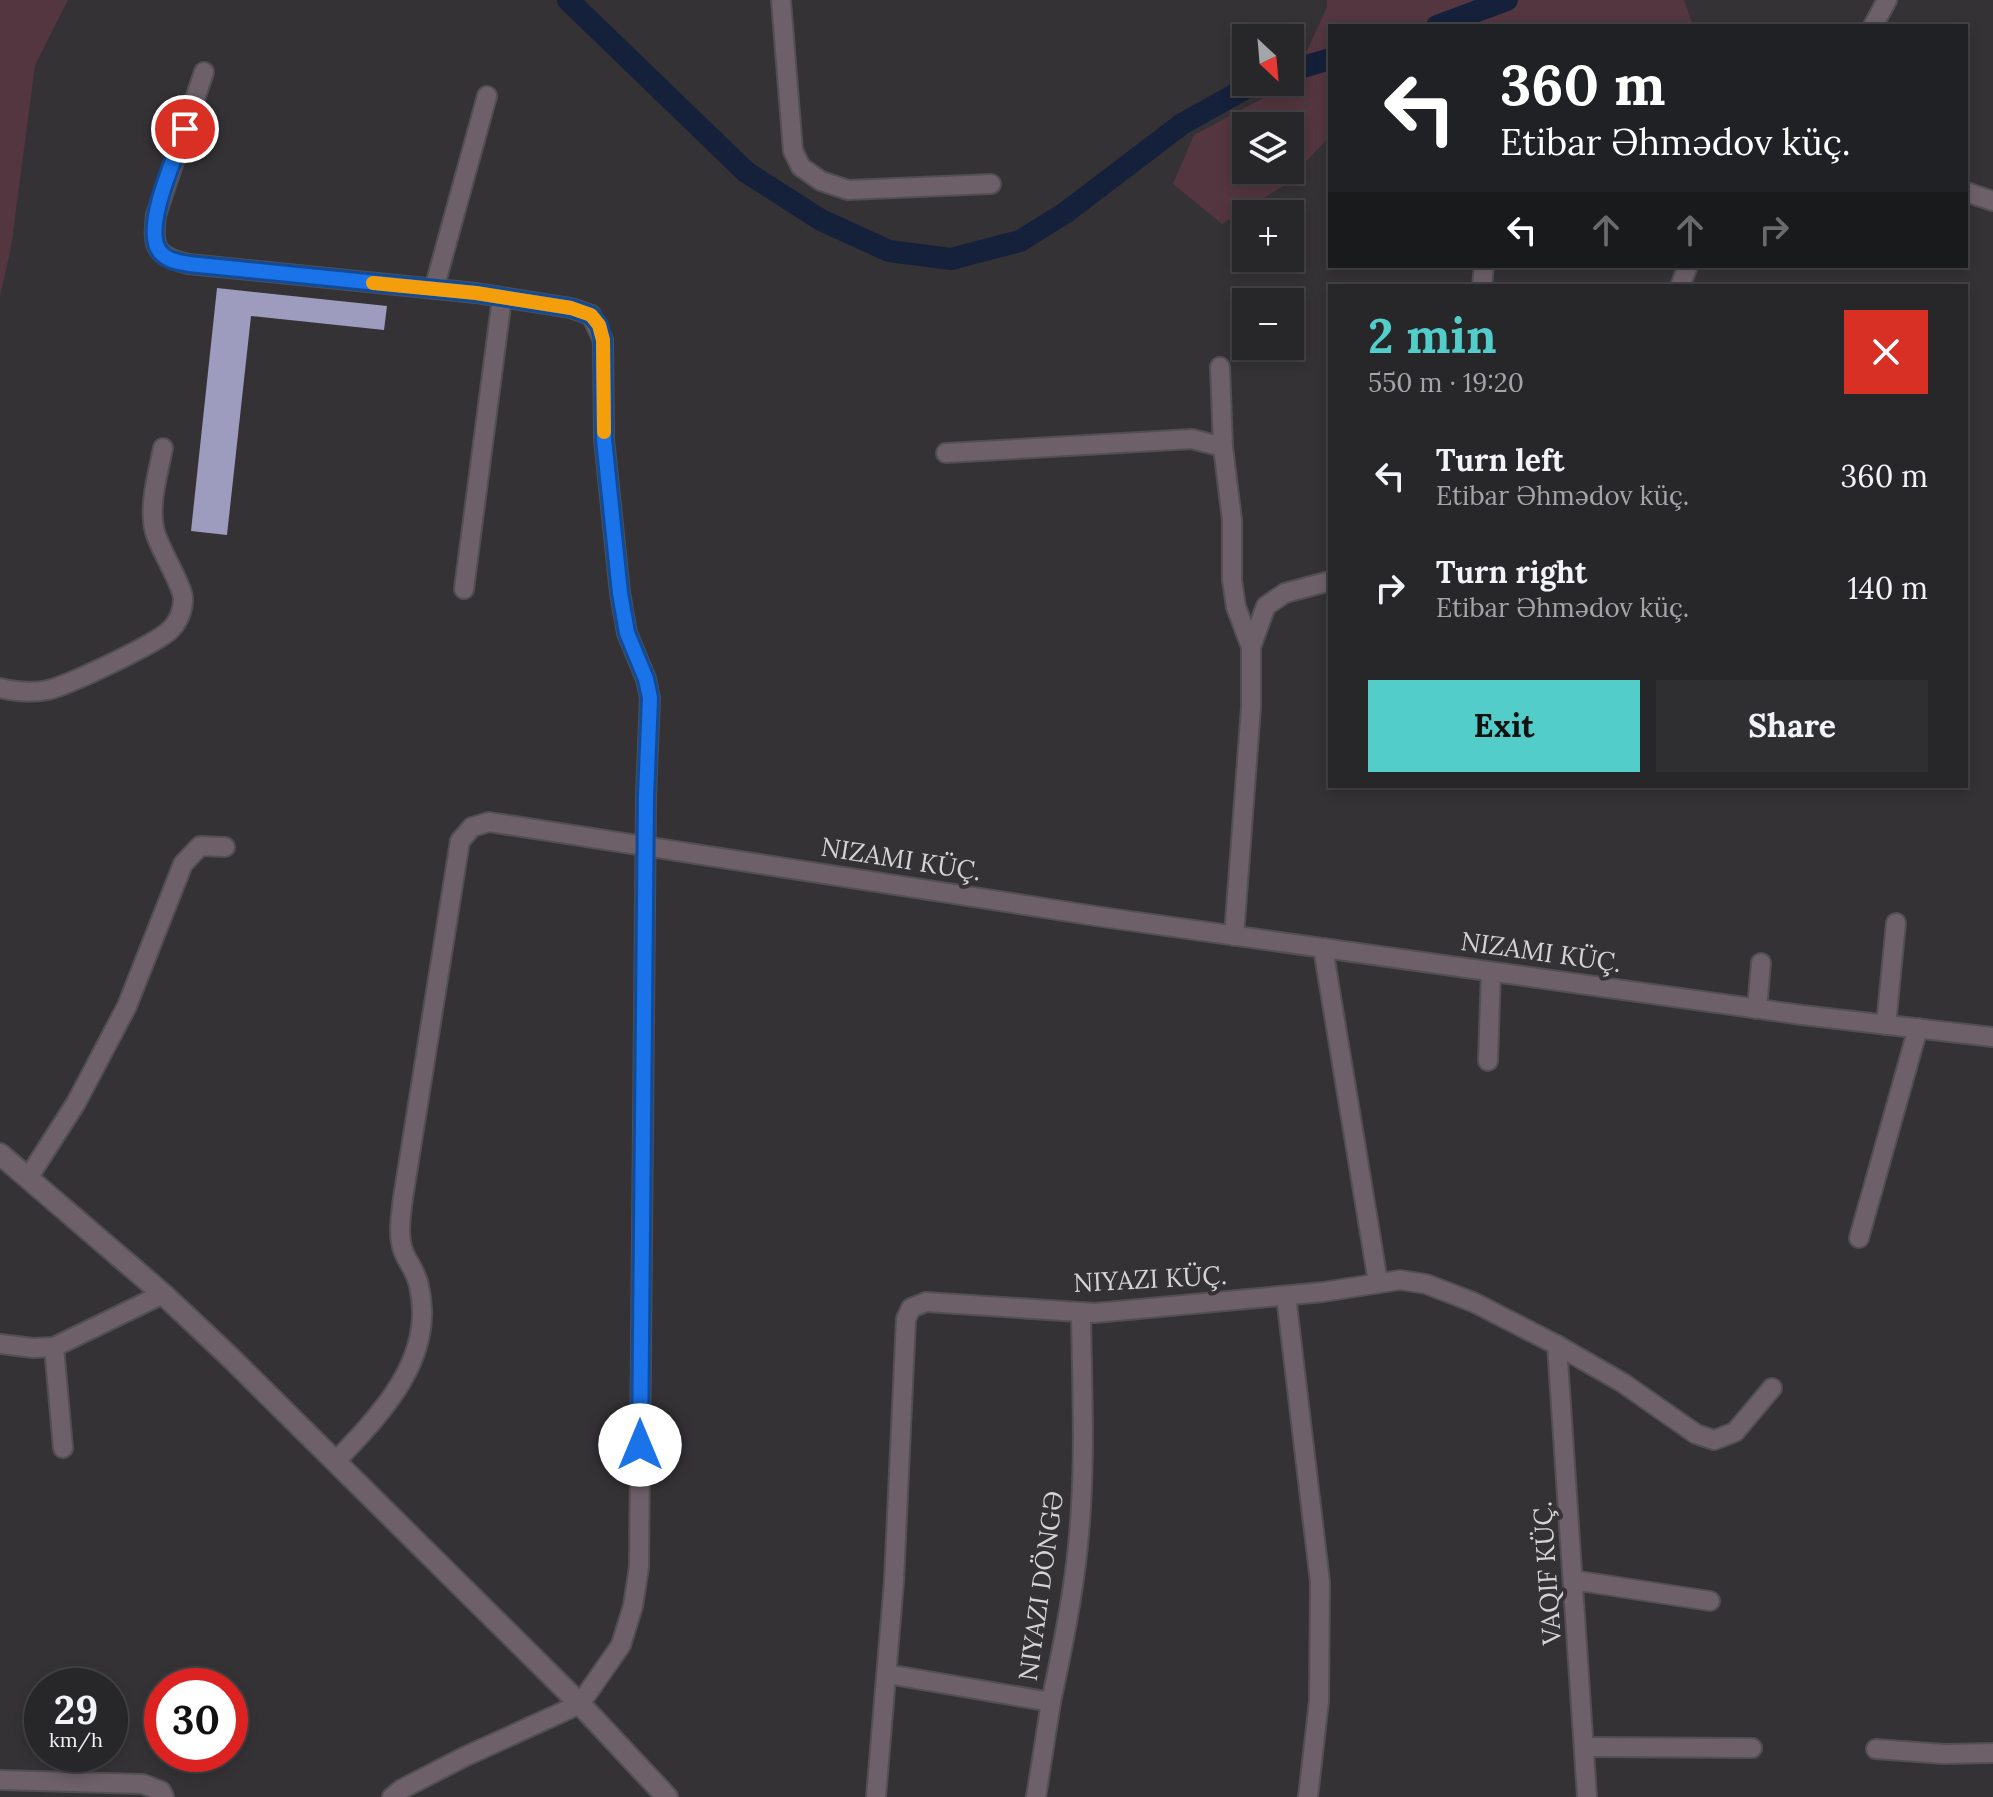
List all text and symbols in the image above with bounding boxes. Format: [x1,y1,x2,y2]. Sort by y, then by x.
north arrow [1232,24,1304,96]
map controls [1232,24,1304,360]
text: 360 m [1500,49,1665,120]
icon: left [1368,56,1472,160]
pin [151,95,219,163]
icon: arrive [163,107,207,151]
button: layers [1232,112,1304,184]
text: Etibar Əhmədov küç. [1500,119,1851,165]
button: + [1232,200,1304,272]
icon: left [1500,208,1544,252]
icon: ahead [1584,208,1628,252]
icon: ahead [1668,208,1712,252]
icon: right [1752,208,1796,252]
button: − [1232,288,1304,360]
text: 2 min [1368,305,1497,366]
button: close [1844,310,1928,394]
text: 550 m · 19:20 [1368,366,1524,399]
text: Turn left [1436,441,1564,479]
icon: left [1368,454,1412,498]
text: 360 m [1841,457,1928,495]
text: Etibar Əhmədov küç. [1436,479,1689,512]
text: Turn right [1436,553,1587,591]
icon: right [1368,566,1412,610]
text: 140 m [1847,569,1928,607]
text: Etibar Əhmədov küç. [1436,591,1689,624]
button: Exit [1368,680,1640,772]
button: Share [1656,680,1928,772]
street label: NIZAMI KÜÇ. [819,830,984,887]
street label: NIZAMI KÜÇ. [1459,924,1623,979]
street label: NIYAZI KÜÇ. [1072,1258,1228,1299]
position arrow [598,1403,682,1487]
street label: NIYAZI DÖNGƏ [1011,1489,1070,1683]
street label: VAQIF KÜÇ. [1525,1500,1568,1647]
speed limit sign: 30 [144,1668,248,1772]
text: 29 [54,1684,98,1735]
text: km/h [49,1727,103,1752]

